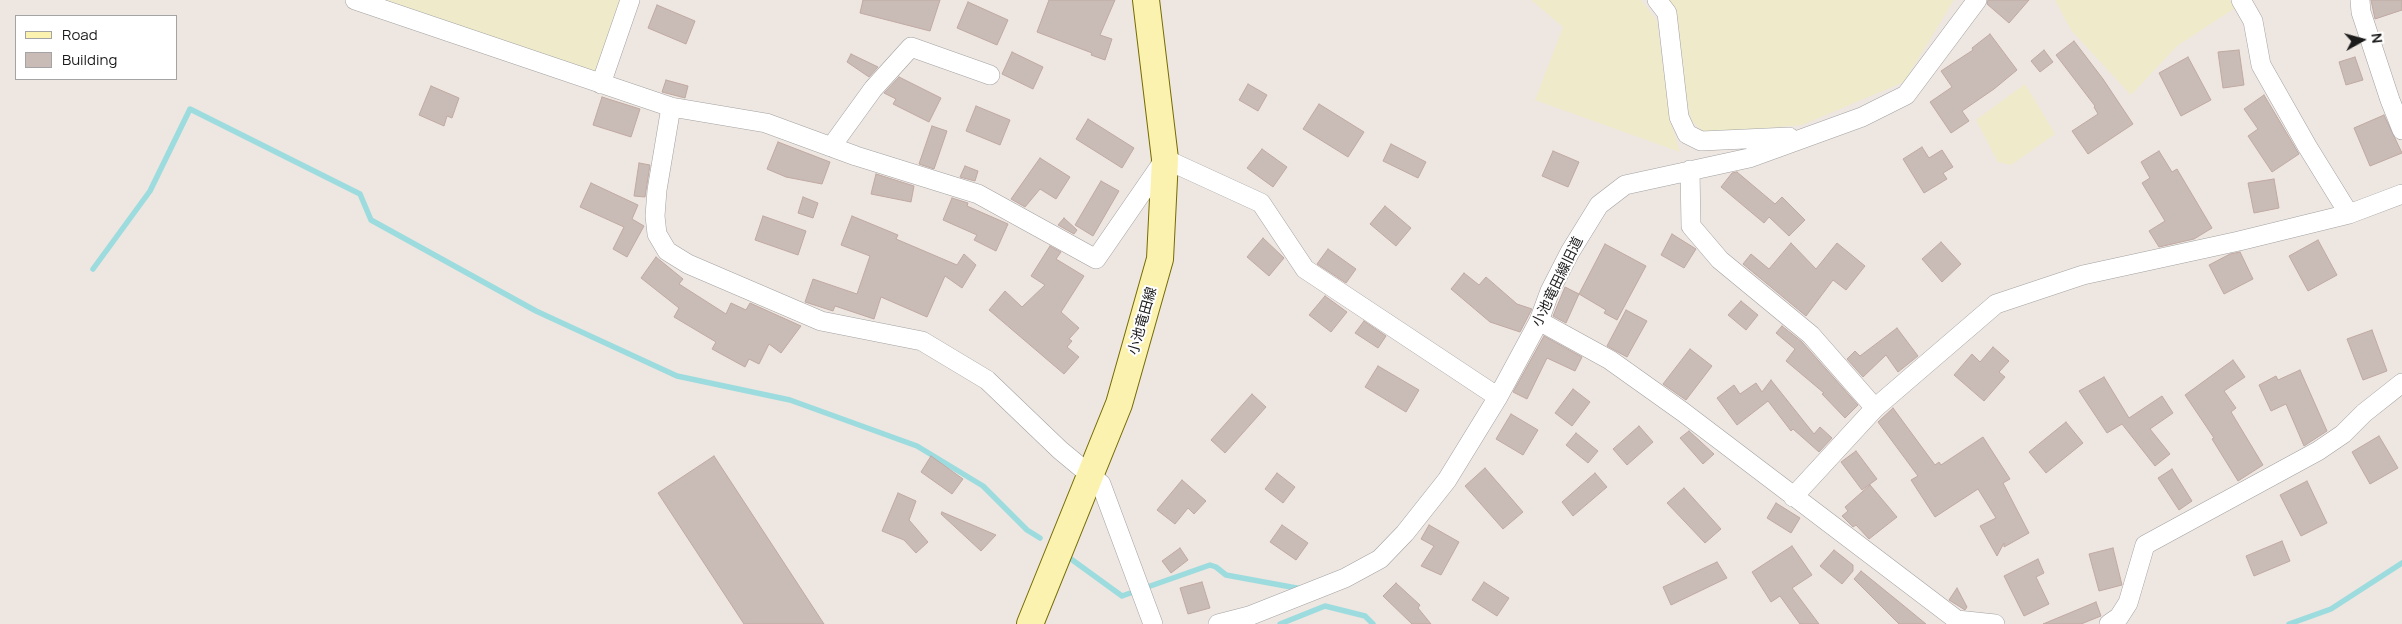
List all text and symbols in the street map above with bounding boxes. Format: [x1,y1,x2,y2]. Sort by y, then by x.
legend [15,15,178,80]
north arrow [2337,15,2387,65]
text: Road [62,24,98,45]
text: N [2367,32,2387,44]
text: Building [62,49,117,70]
street label: 小池竜田線旧道 [1529,234,1587,330]
street label: 小池竜田線 [1125,285,1161,357]

